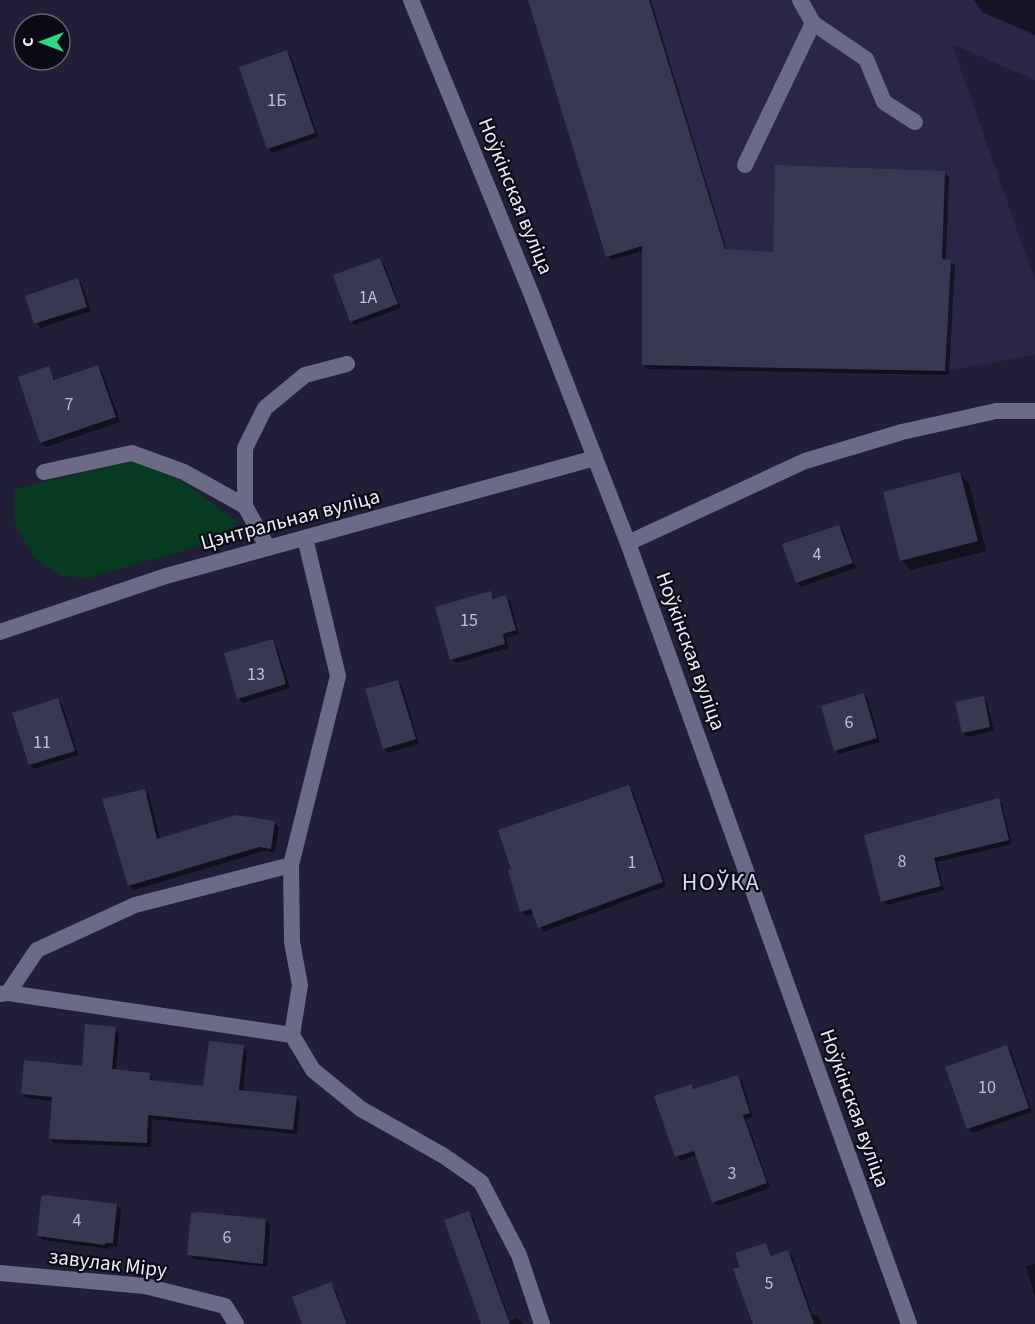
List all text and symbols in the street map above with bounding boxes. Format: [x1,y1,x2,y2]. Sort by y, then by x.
north arrow [12,12,72,72]
text: С [17,37,39,47]
house number: 1Б [267,88,287,113]
street label: Ноўкінская вуліца [471,113,561,279]
house number: 1А [359,285,378,310]
house number: 7 [65,392,74,417]
street label: Цэнтральная вуліца [197,481,383,557]
house number: 4 [813,542,822,567]
street label: Ноўкінская вуліца [648,568,734,734]
house number: 15 [460,608,478,633]
house number: 13 [247,662,265,687]
house number: 6 [845,710,854,735]
house number: 11 [33,730,51,755]
house number: 8 [898,849,907,874]
house number: 1 [628,850,636,875]
district label: НОЎКА [682,865,760,900]
street label: Ноўкінская вуліца [812,1025,898,1191]
house number: 10 [978,1075,996,1100]
house number: 3 [728,1161,737,1186]
house number: 4 [73,1208,82,1233]
house number: 6 [223,1225,232,1250]
street label: завулак Міру [47,1241,169,1285]
house number: 5 [765,1271,774,1296]

